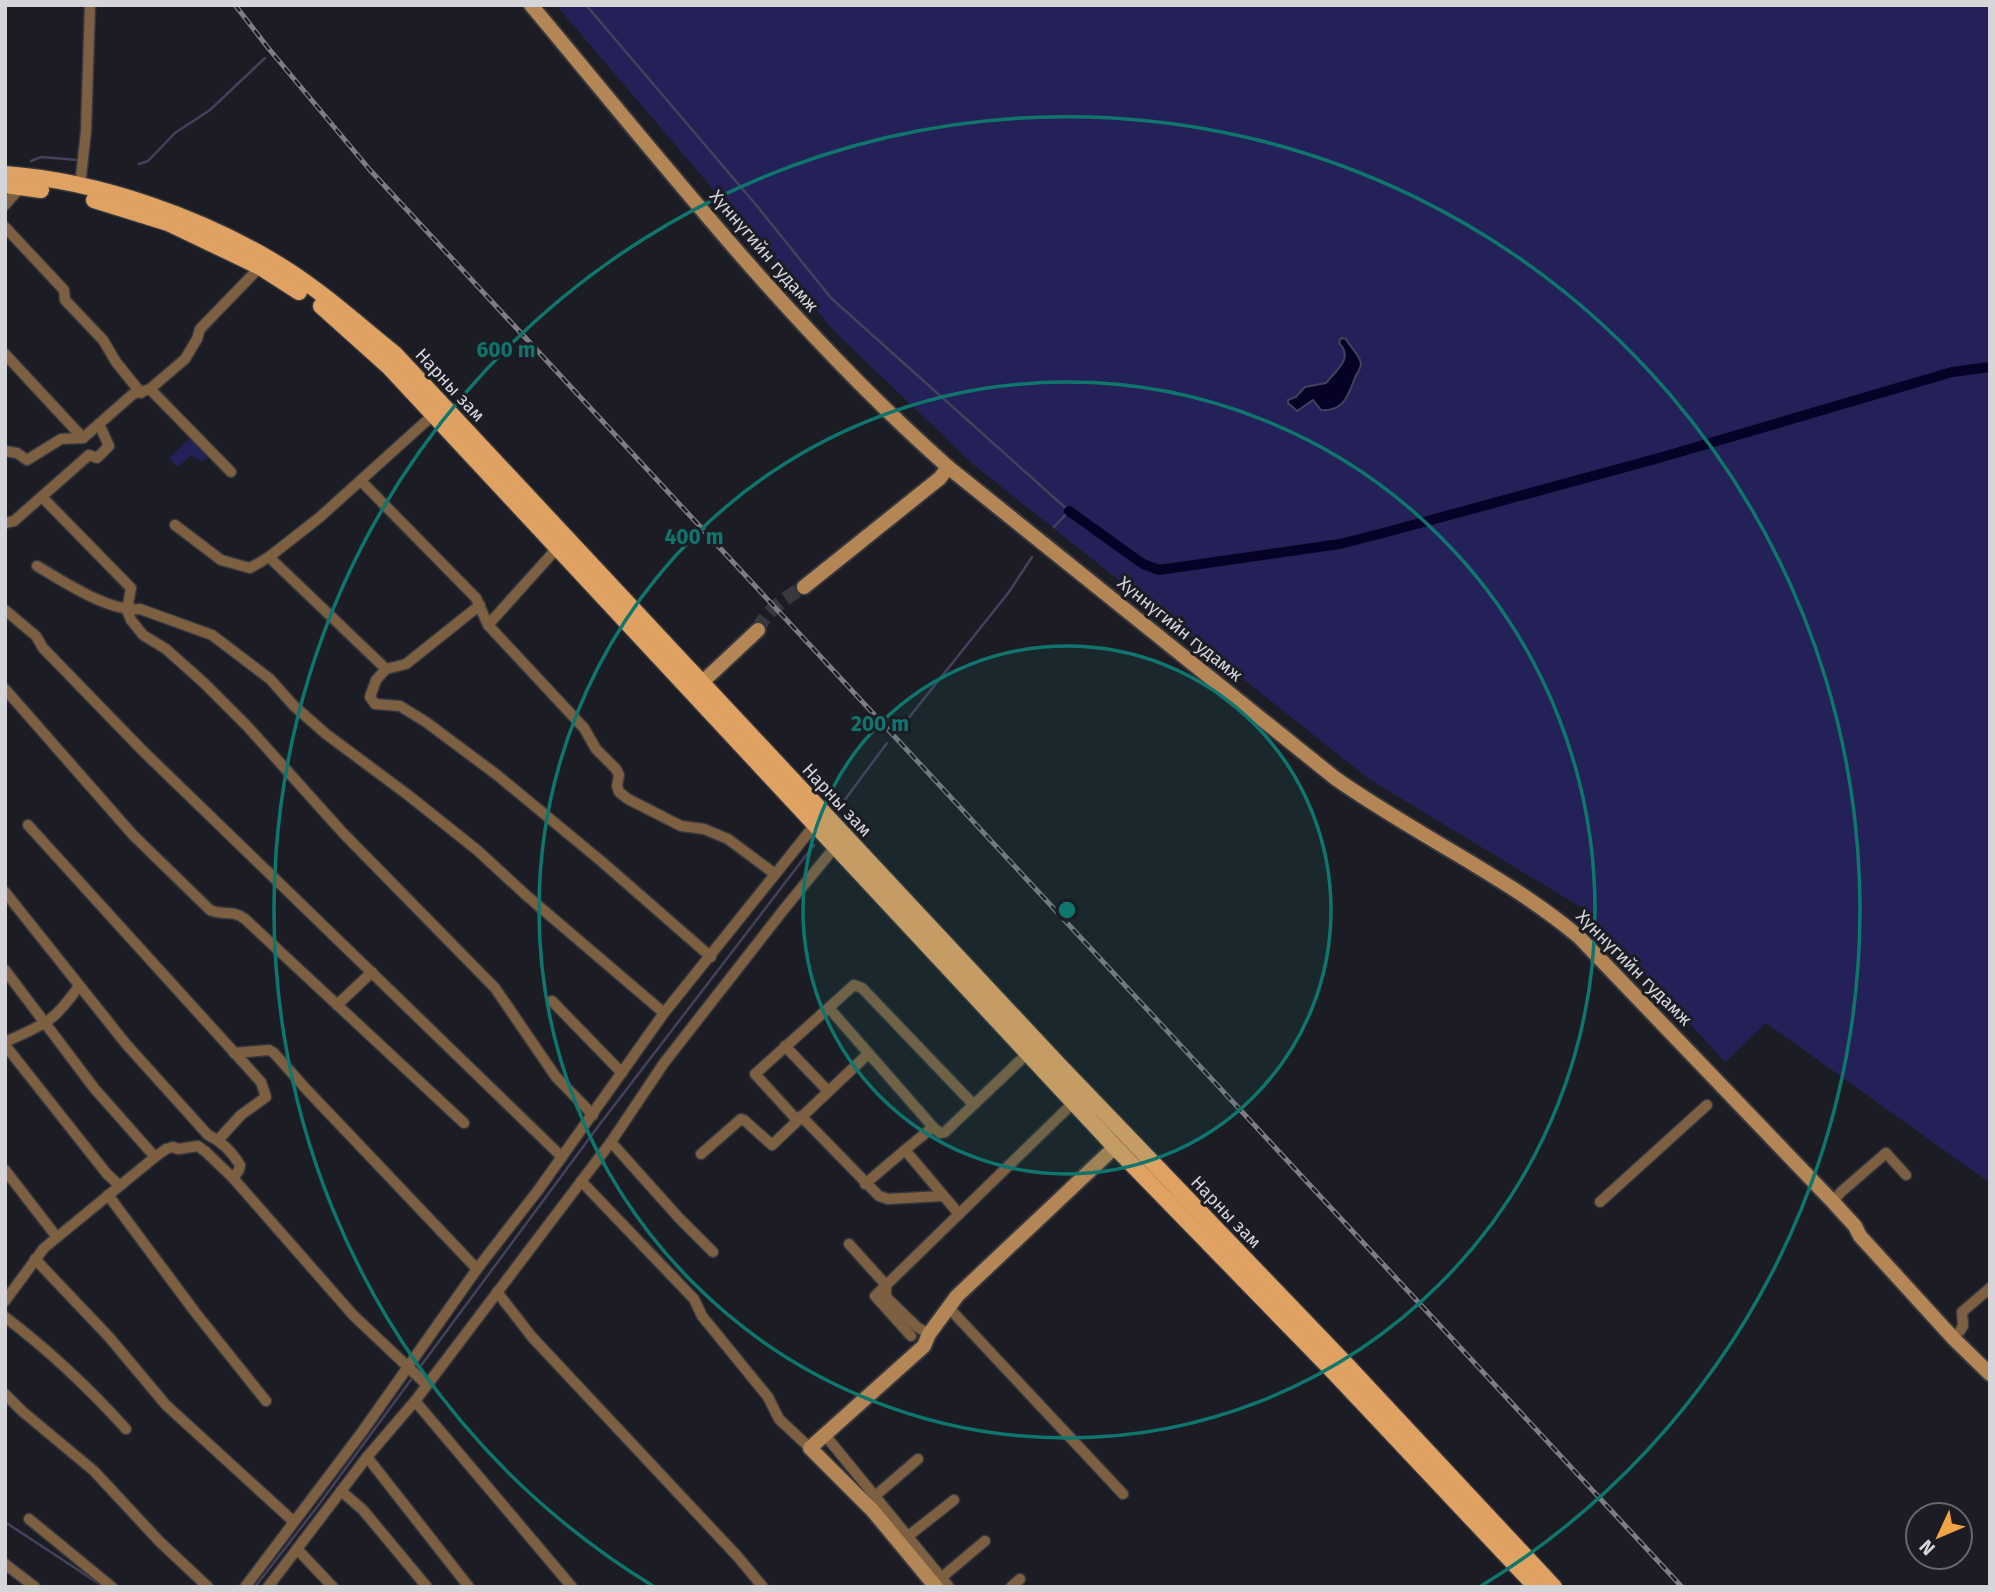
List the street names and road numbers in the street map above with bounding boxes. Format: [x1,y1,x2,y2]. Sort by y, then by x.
street label: Хүннүгийн гудамж [705,185,823,317]
street label: Нарны зам [411,344,489,426]
street label: Хүннүгийн гудамж [1113,572,1247,686]
street label: Нарны зам [798,759,876,841]
street label: Хүннүгийн гудамж [1572,906,1696,1030]
street label: Нарны зам [1186,1171,1266,1253]

